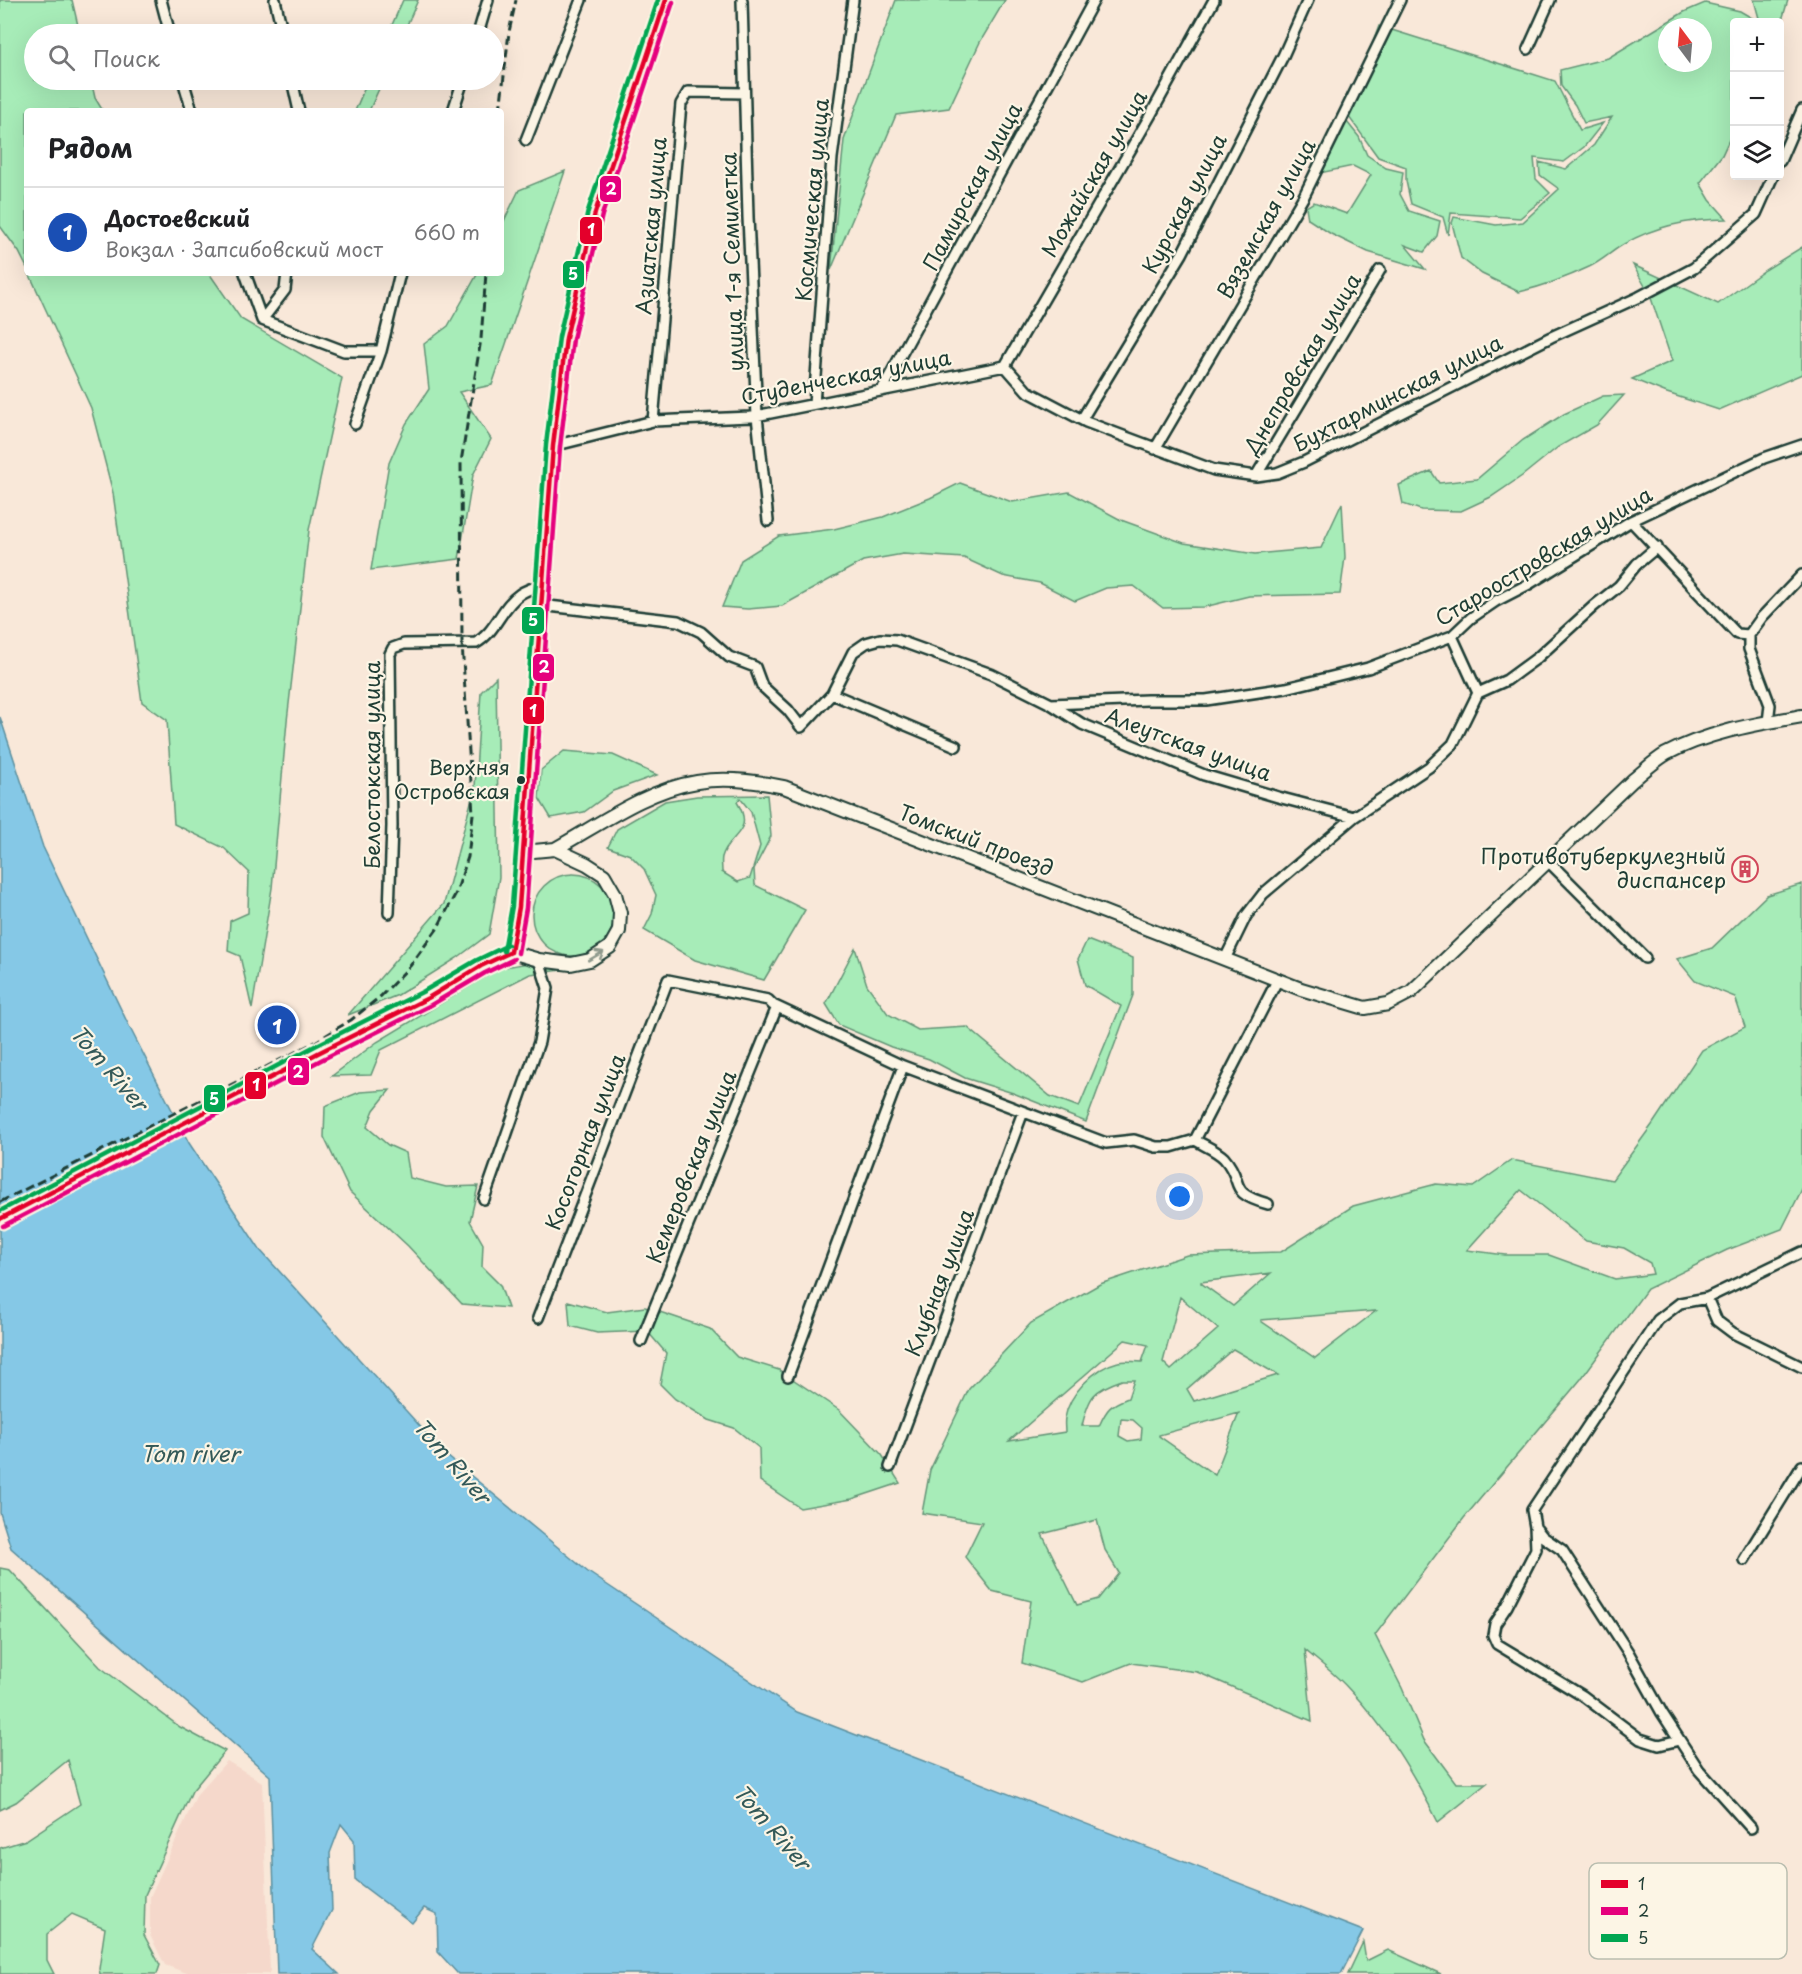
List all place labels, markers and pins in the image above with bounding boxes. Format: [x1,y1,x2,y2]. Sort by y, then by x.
place label: Верхняя Островская [394,752,510,806]
marker: Верхняя Островская [515,774,527,786]
place label: Противотуберкулезный диспансер [1481,839,1726,895]
building icon: Противотуберкулезный диспансер [1730,854,1760,884]
pin: 1 [258,1002,296,1048]

